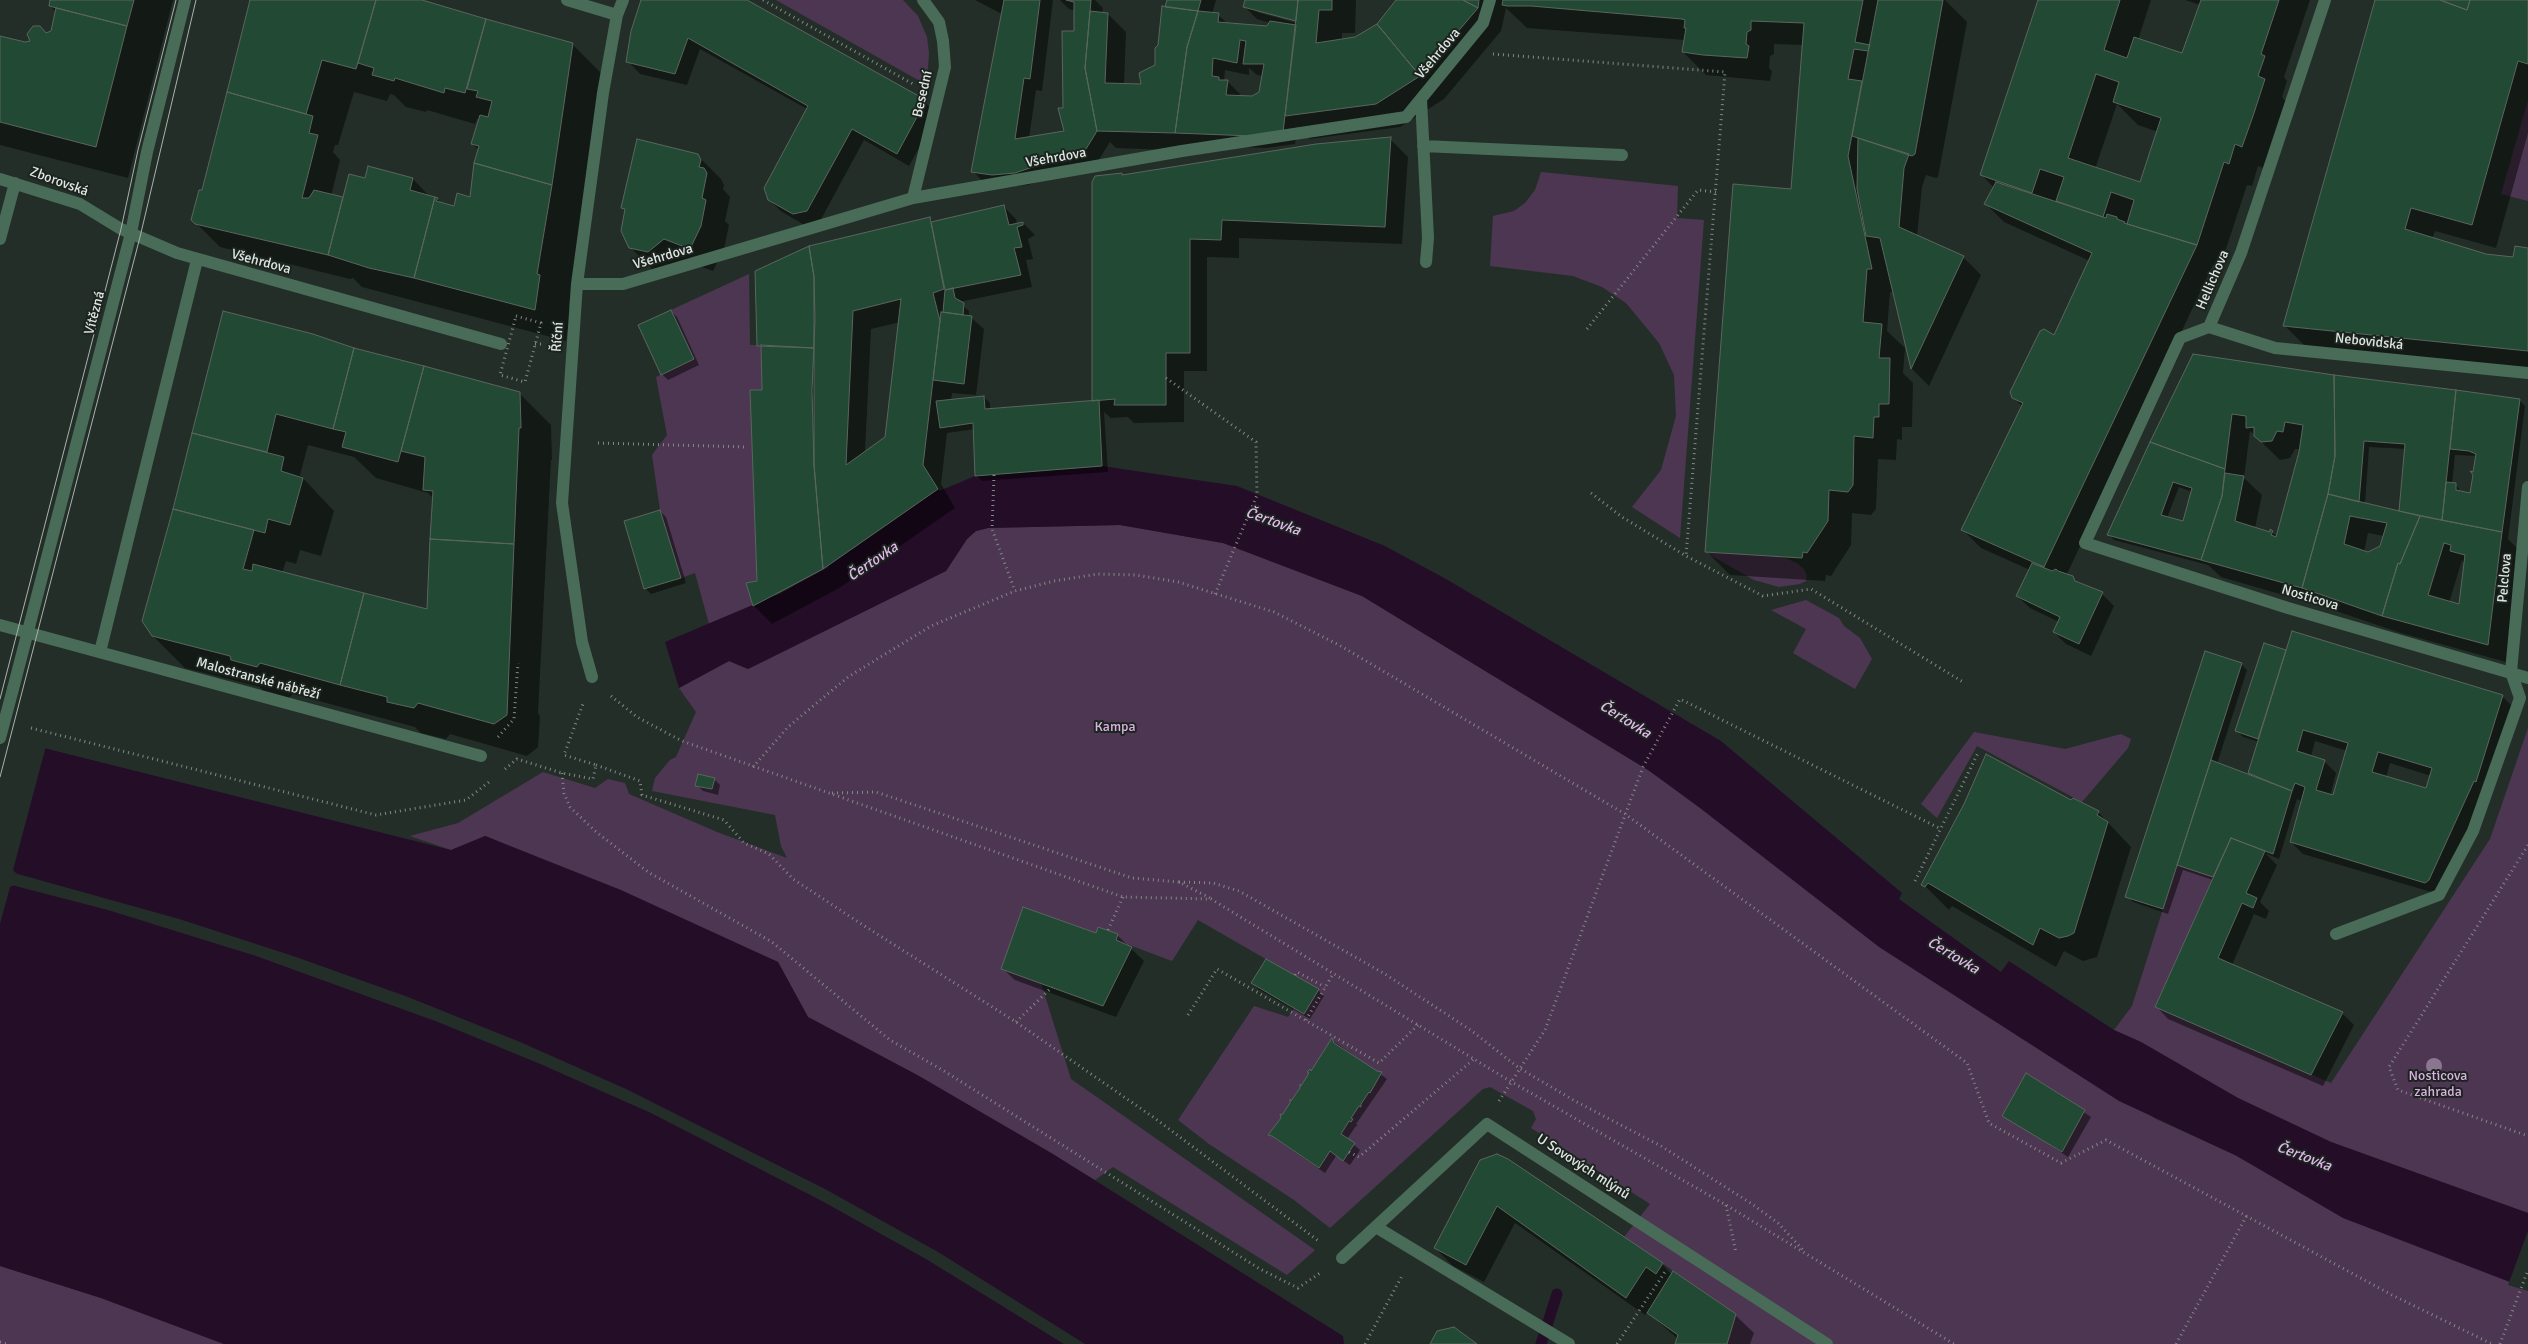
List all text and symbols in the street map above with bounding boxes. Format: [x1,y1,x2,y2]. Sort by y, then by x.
street label: Všehrdova [1412,25,1464,83]
street label: Besední [909,69,937,119]
street label: Všehrdova [1024,144,1088,172]
street label: Zborovská [27,164,91,200]
street label: Všehrdova [631,240,695,274]
street label: Všehrdova [229,246,293,278]
street label: Hellichova [2193,248,2233,312]
street label: Vítězná [81,289,109,337]
street label: Říční [549,321,567,353]
street label: Nebovidská [2334,330,2404,354]
water label: Čertovka [1243,504,1303,540]
water label: Čertovka [844,539,902,585]
street label: Pelclova [2494,553,2516,603]
street label: Nosticova [2279,581,2341,615]
street label: Malostranské nábřeží [194,654,322,704]
water label: Čertovka [1596,697,1654,743]
park label: Kampa [1094,719,1136,735]
water label: Čertovka [1924,934,1982,978]
park label: Nosticova zahrada [2409,1068,2467,1100]
street label: U Sovových mlýnů [1533,1131,1633,1203]
water label: Čertovka [2274,1138,2334,1176]

